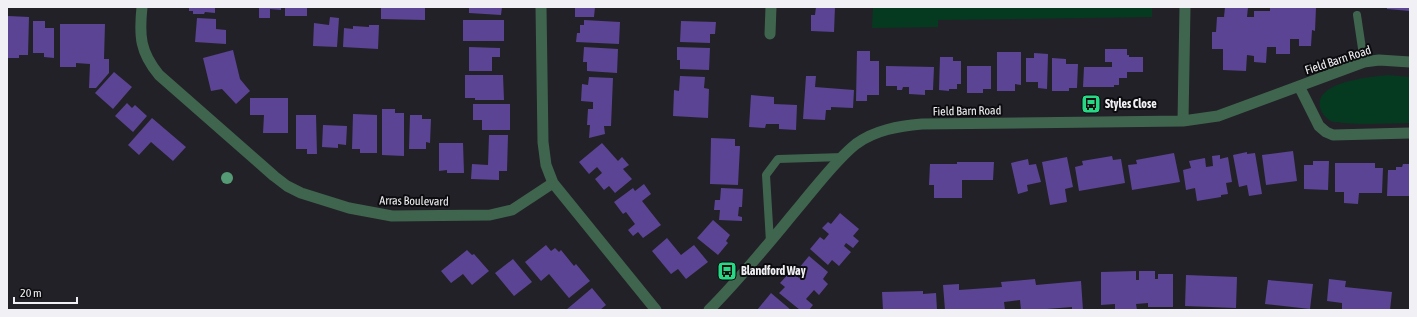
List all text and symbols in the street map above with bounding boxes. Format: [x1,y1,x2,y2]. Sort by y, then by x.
street label: Field Barn Road [1303,43,1373,77]
bus stop icon: Styles Close [1080,93,1102,115]
place label: Styles Close [1105,97,1157,111]
street label: Field Barn Road [933,103,1001,119]
street label: Arras Boulevard [379,193,449,209]
bus stop icon: Blandford Way [716,260,738,282]
place label: Blandford Way [741,264,806,278]
scale bar [14,279,77,305]
text: 20 m [20,286,42,300]

